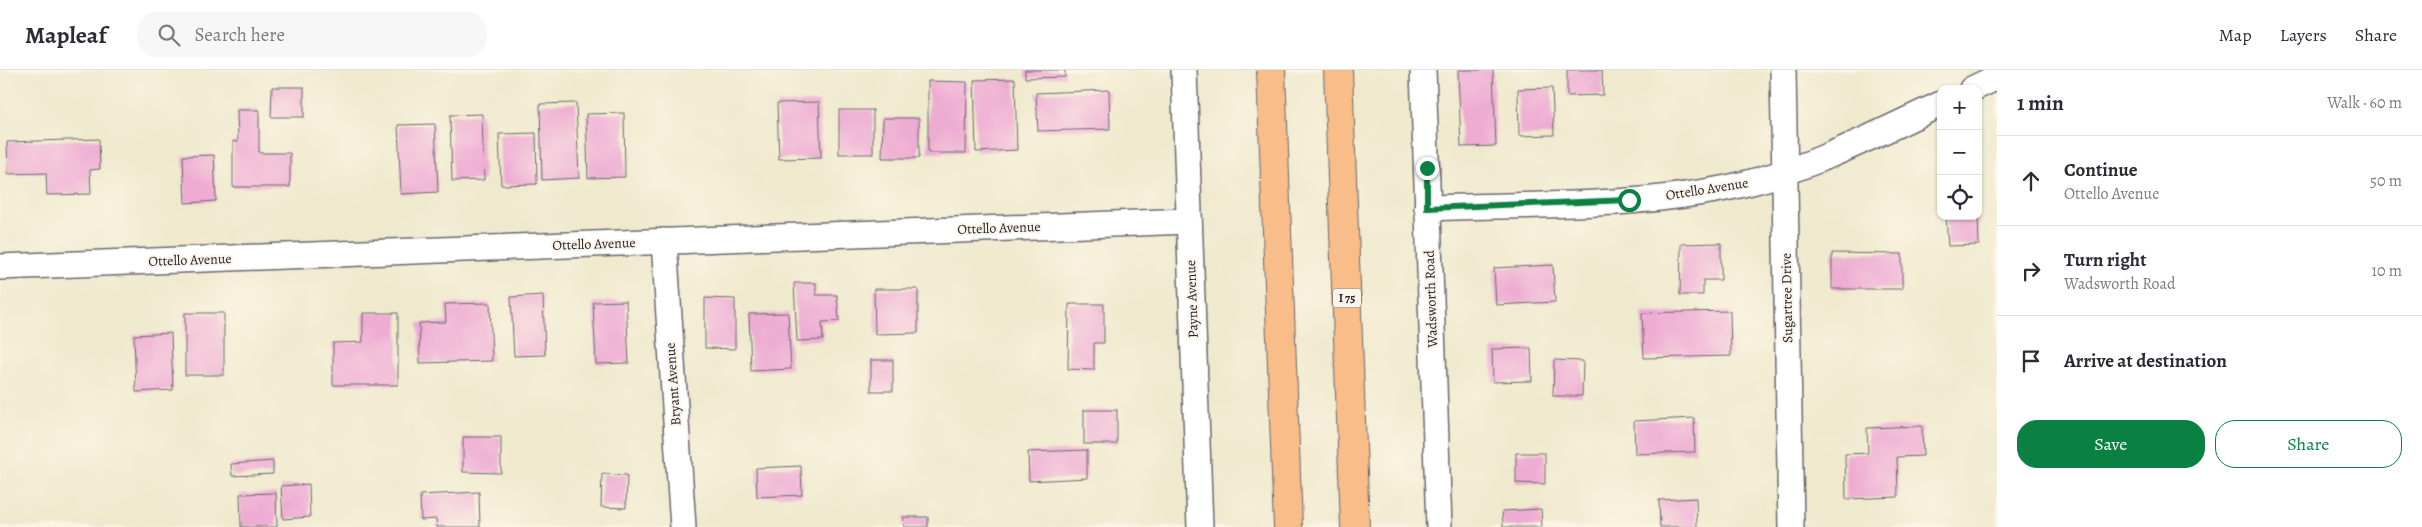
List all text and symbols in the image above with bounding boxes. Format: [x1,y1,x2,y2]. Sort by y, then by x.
search box [137,12,487,57]
text: Mapleaf [25,19,107,51]
icon: search [155,21,183,49]
text: Search here [195,22,285,48]
text: Map [2219,23,2252,47]
text: Layers [2280,23,2327,47]
text: Share [2355,23,2397,47]
map controls [1937,85,1982,220]
button: + [1937,85,1982,130]
text: 1 min [2017,89,2064,117]
text: Walk · 60 m [2327,92,2402,114]
button: − [1937,130,1982,175]
route end [1416,157,1439,180]
text: Continue [2064,157,2138,183]
icon: ahead [2017,167,2045,195]
text: 50 m [2370,170,2402,192]
street label: Ottello Avenue [1664,173,1750,205]
button: locate [1937,175,1982,220]
text: Ottello Avenue [2064,183,2159,205]
route start [1618,189,1641,212]
street label: Ottello Avenue [957,217,1041,239]
street label: Ottello Avenue [552,233,636,255]
text: Turn right [2064,247,2146,273]
street label: Ottello Avenue [148,249,232,271]
street label: Wadsworth Road [1420,249,1442,349]
street label: Sugartree Drive [1777,253,1797,343]
icon: right [2017,257,2045,285]
street label: Payne Avenue [1181,260,1203,338]
text: 10 m [2372,260,2402,282]
text: Wadsworth Road [2064,273,2176,295]
road number: I 75 [1333,288,1361,308]
street label: Bryant Avenue [661,342,685,426]
icon: arrive [2017,347,2045,375]
text: Arrive at destination [2064,348,2227,374]
button: Save [2017,420,2205,468]
button: Share [2215,420,2402,468]

